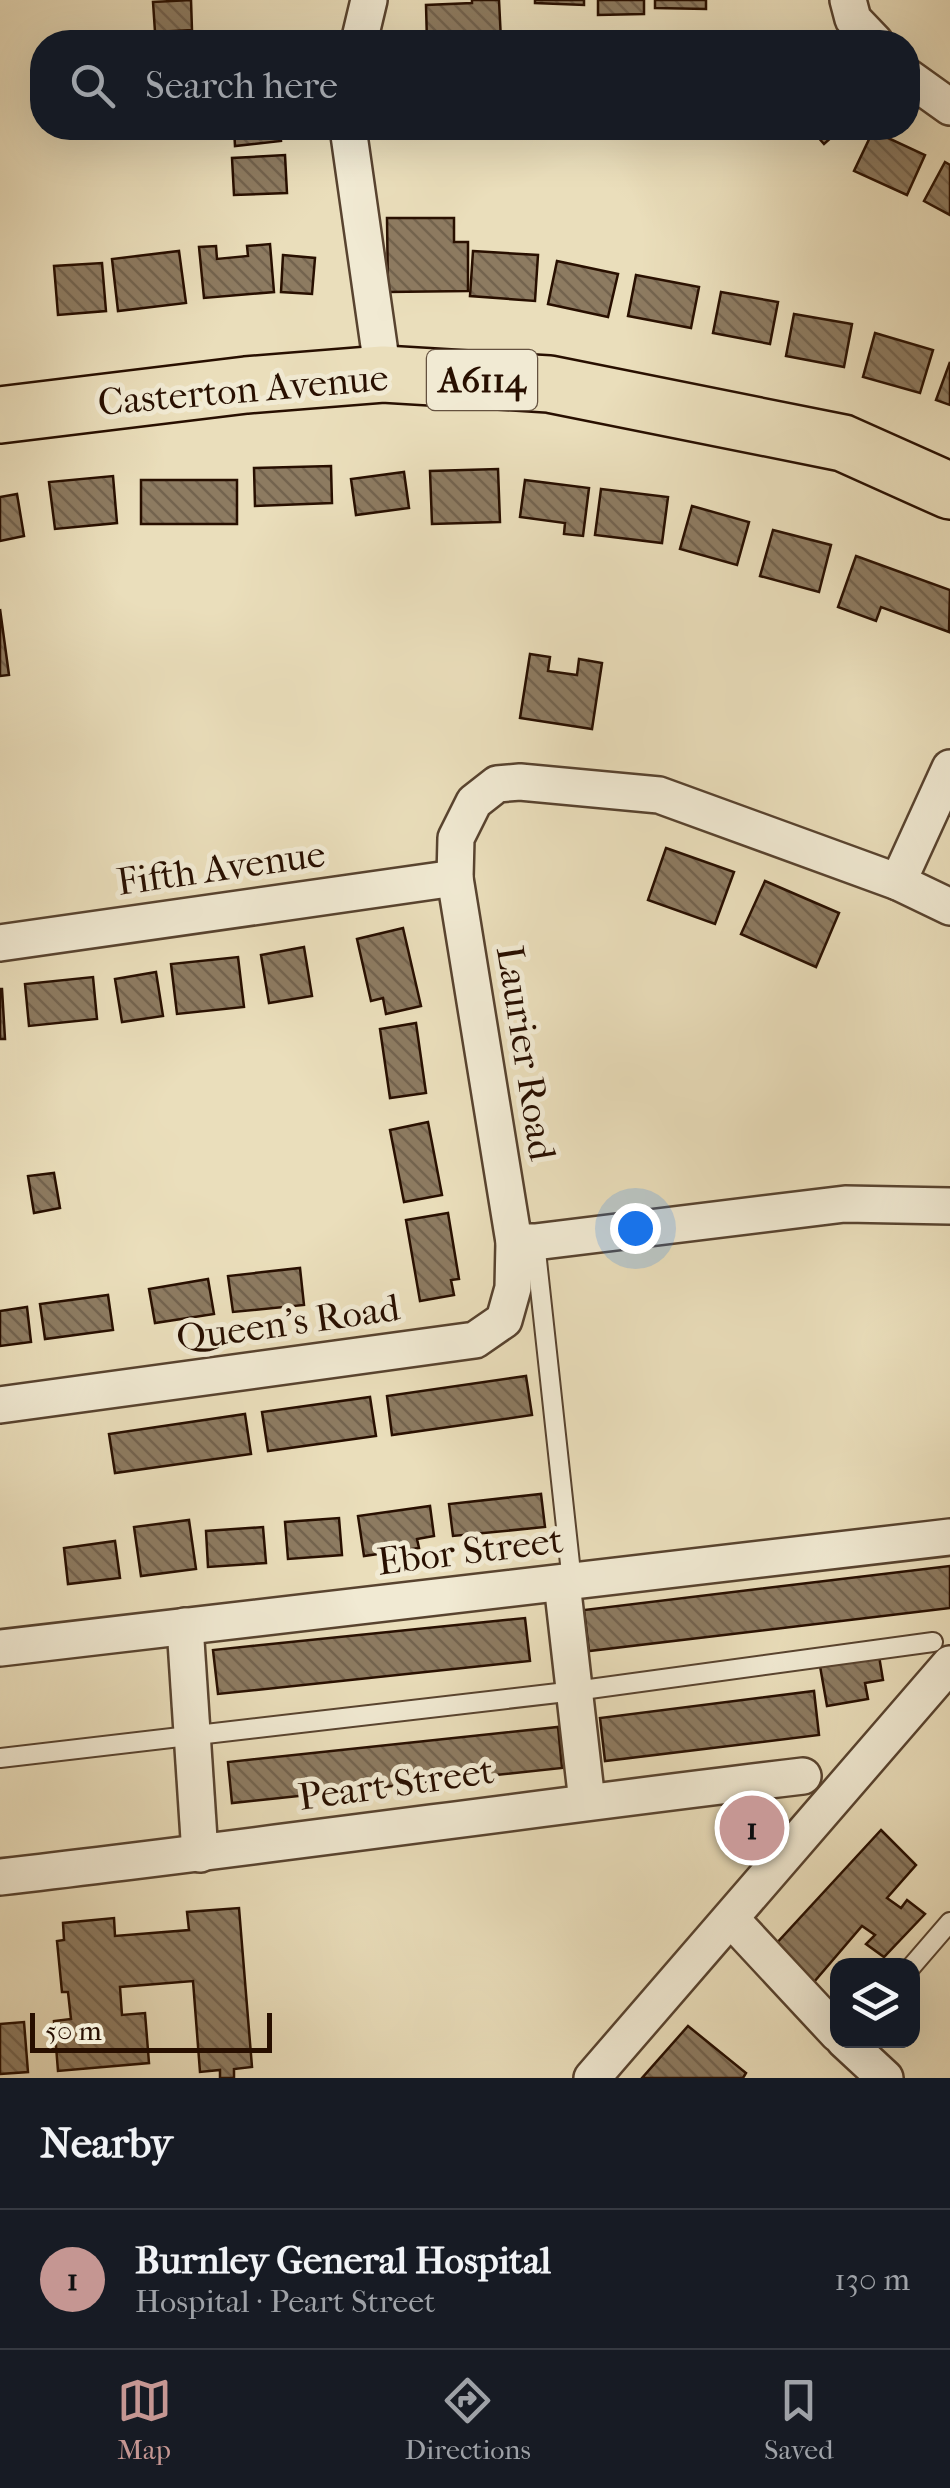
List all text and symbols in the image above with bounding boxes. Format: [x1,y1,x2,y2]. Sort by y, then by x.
search box [30,30,920,140]
icon: search [65,58,120,113]
text: Search here [145,63,338,108]
road number: A6114 [427,350,537,410]
street label: Casterton Avenue [96,355,390,425]
street label: Fifth Avenue [114,831,328,905]
street label: Laurier Road [487,942,565,1164]
your location [610,1203,661,1254]
street label: Queen's Road [174,1285,403,1361]
street label: Ebor Street [375,1517,566,1585]
street label: Peart Street [295,1748,497,1820]
pin: 1 [720,1790,784,1866]
map controls [830,1958,920,2048]
button: layers [830,1958,920,2048]
scale bar [30,2008,272,2052]
text: 50 m [45,2014,102,2047]
text: Nearby [40,2119,172,2168]
text: Burnley General Hospital [135,2238,551,2283]
text: 1 [67,2261,78,2298]
text: 130 m [834,2261,910,2298]
text: Hospital · Peart Street [135,2283,435,2320]
tab: Map [117,2373,172,2466]
tab: Directions [405,2373,531,2466]
tab: Saved [764,2373,833,2466]

